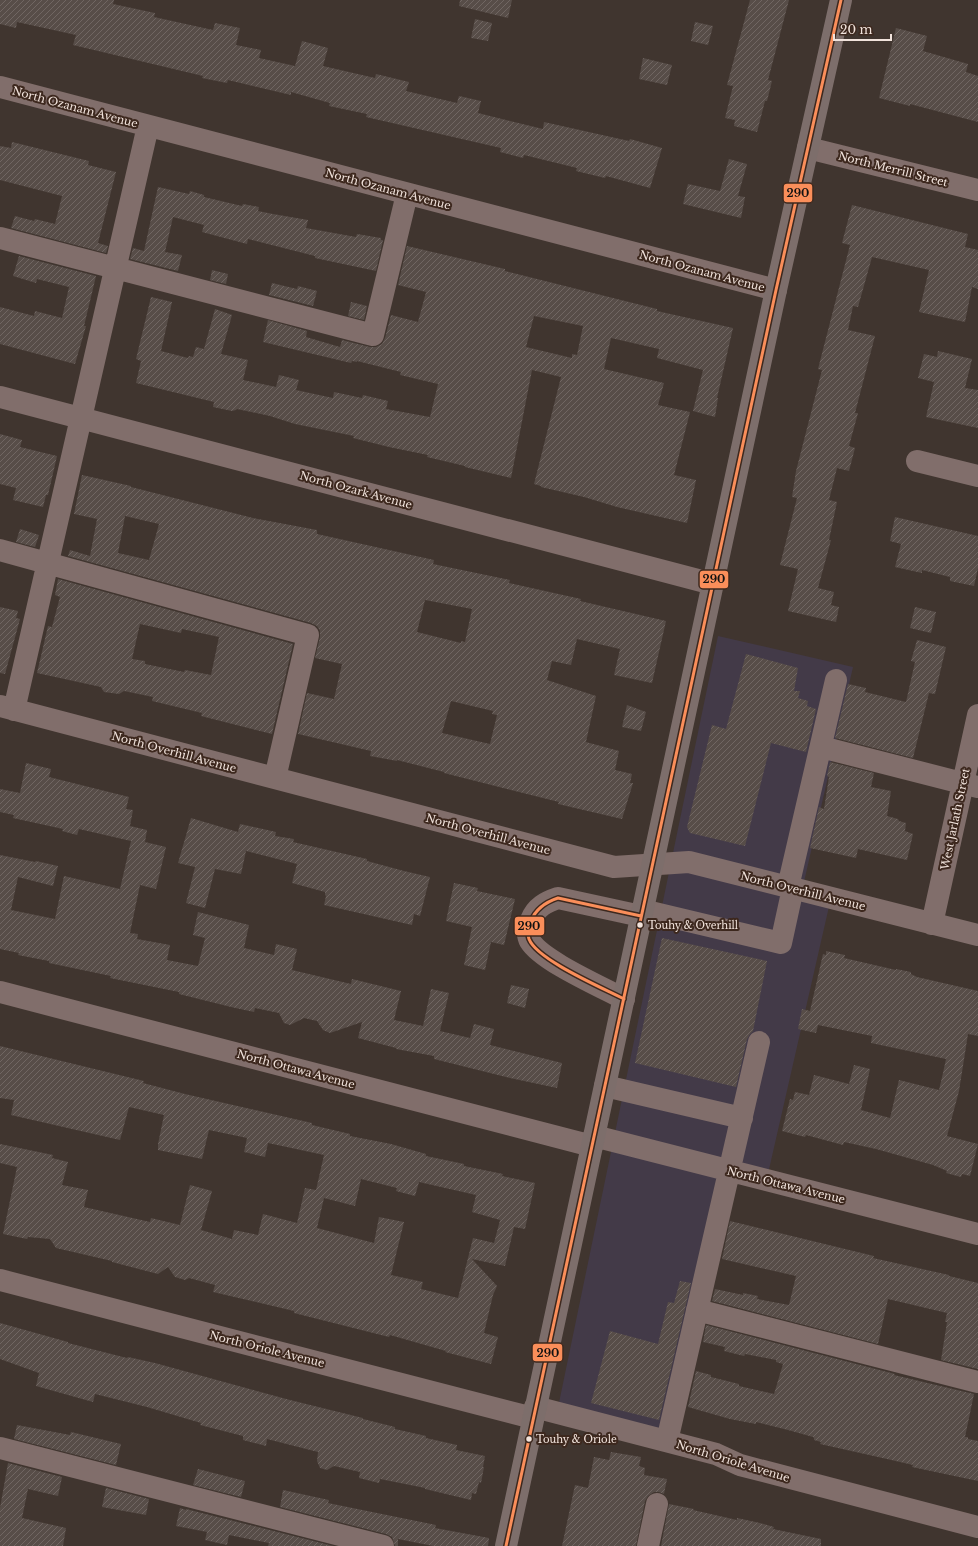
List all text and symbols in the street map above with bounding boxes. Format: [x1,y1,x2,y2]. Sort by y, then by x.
scale bar [834,16,891,42]
text: 20 m [840,22,872,37]
street label: North Ozanam Avenue [11,83,139,131]
street label: North Merrill Street [837,149,950,190]
street label: North Ozanam Avenue [324,165,452,213]
line badge: 290 [783,183,813,203]
text: 290 [787,186,809,200]
street label: North Ozanam Avenue [638,247,766,295]
street label: North Ozark Avenue [298,468,414,512]
line badge: 290 [699,570,729,589]
text: 290 [703,572,725,586]
street label: North Overhill Avenue [110,729,238,775]
street label: West Jarlath Street [937,766,973,872]
street label: North Overhill Avenue [424,811,552,857]
street label: North Overhill Avenue [739,869,867,913]
line badge: 290 [514,916,545,936]
text: 290 [518,919,540,933]
place label: Touhy & Overhill [648,919,738,932]
marker: Touhy & Overhill [635,920,645,930]
street label: North Ottawa Avenue [236,1047,356,1091]
street label: North Ottawa Avenue [725,1164,847,1206]
street label: North Oriole Avenue [208,1328,326,1370]
line badge: 290 [532,1343,563,1362]
text: 290 [537,1346,559,1360]
place label: Touhy & Oriole [536,1433,617,1446]
marker: Touhy & Oriole [524,1434,534,1444]
street label: North Oriole Avenue [675,1437,791,1485]

